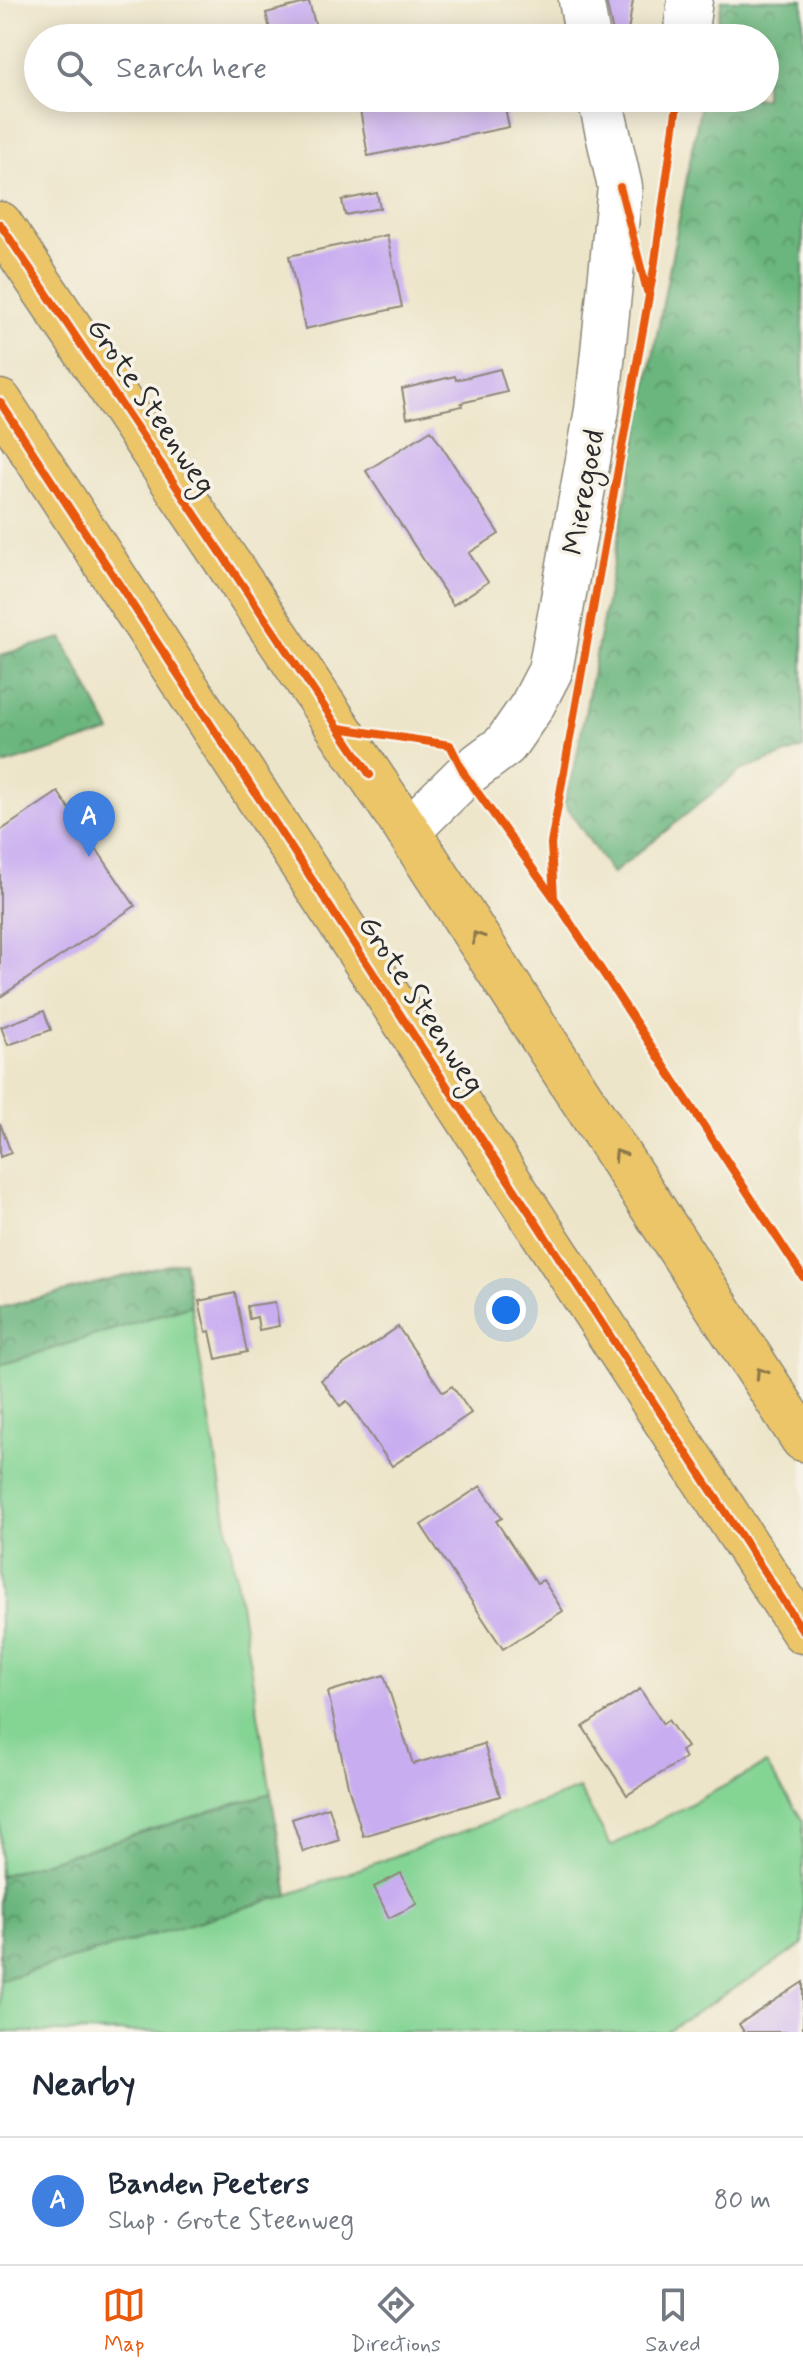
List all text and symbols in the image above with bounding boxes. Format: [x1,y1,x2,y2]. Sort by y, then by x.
search box [24,24,779,112]
icon: search [52,46,96,90]
text: Search here [116,49,267,88]
street label: Grote Steenweg [75,311,224,504]
street label: Mieregoed [554,426,617,558]
pin: A [63,791,115,857]
street label: Grote Steenweg [347,908,493,1103]
one-way arrow [472,932,487,946]
one-way arrow [614,1149,629,1164]
your location [486,1290,526,1330]
one-way arrow [756,1367,771,1382]
text: Nearby [32,2062,136,2107]
text: Banden Peeters [108,2165,309,2204]
text: A [49,2184,67,2218]
text: 80 m [714,2184,771,2218]
text: Shop · Grote Steenweg [108,2204,354,2238]
tab: Map [102,2283,146,2359]
tab: Directions [350,2283,441,2359]
tab: Saved [645,2283,701,2359]

